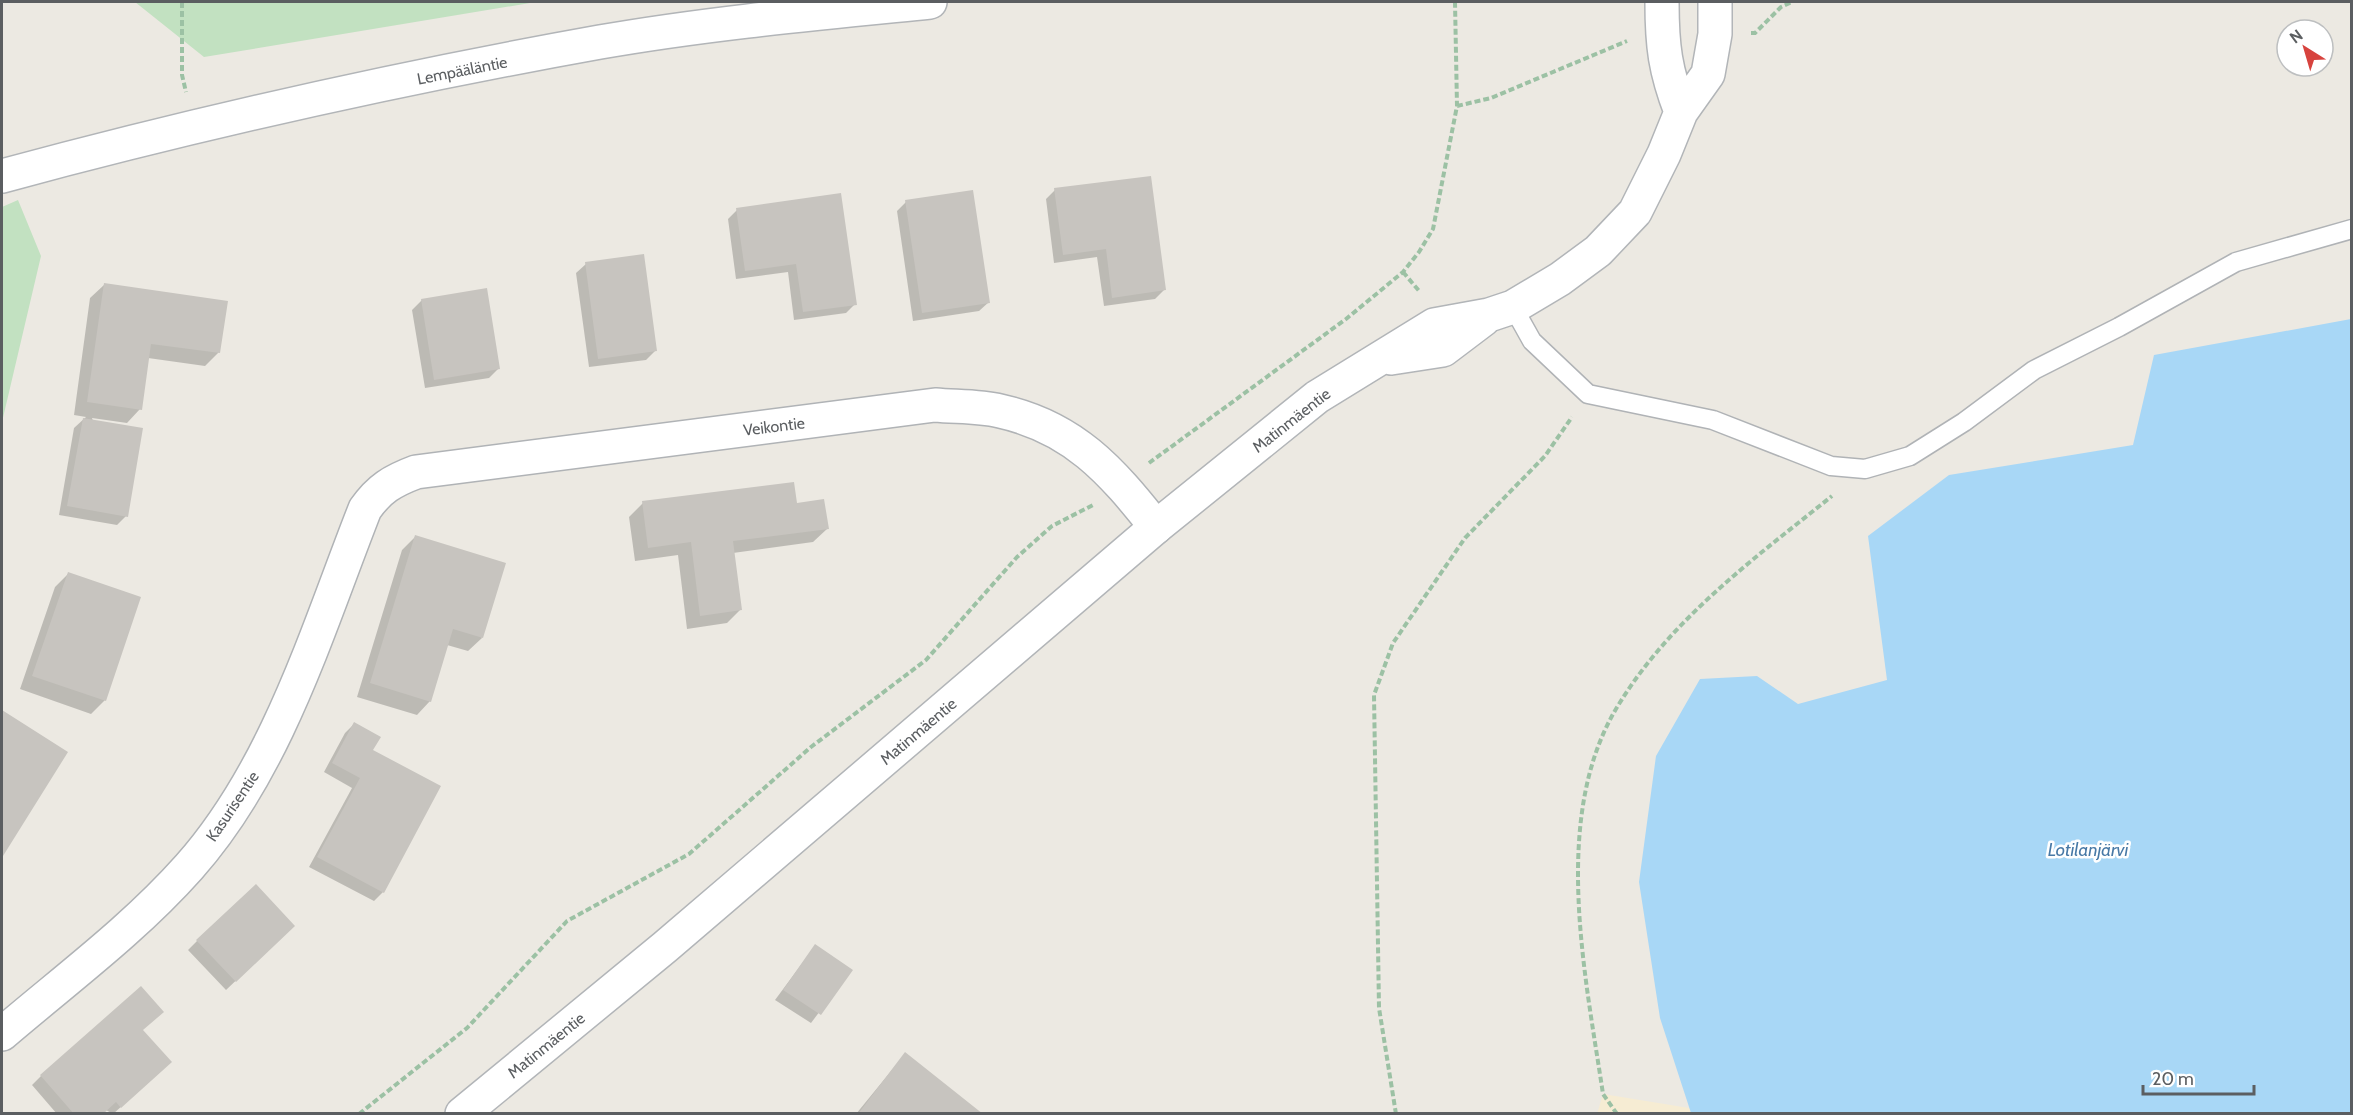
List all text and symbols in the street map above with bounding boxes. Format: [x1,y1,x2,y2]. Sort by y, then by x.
north arrow [2275,18,2335,78]
text: N [2286,25,2307,47]
street label: Lempääläntie [415,52,509,89]
street label: Matinmäentie [1248,384,1334,457]
street label: Veikontie [742,413,806,440]
street label: Matinmäentie [876,694,960,769]
street label: Kasurisentie [202,767,263,845]
water label: Lotilanjärvi [2048,839,2129,861]
street label: Matinmäentie [504,1008,589,1082]
scale bar [2143,1058,2254,1096]
text: 20 m [2152,1068,2194,1090]

